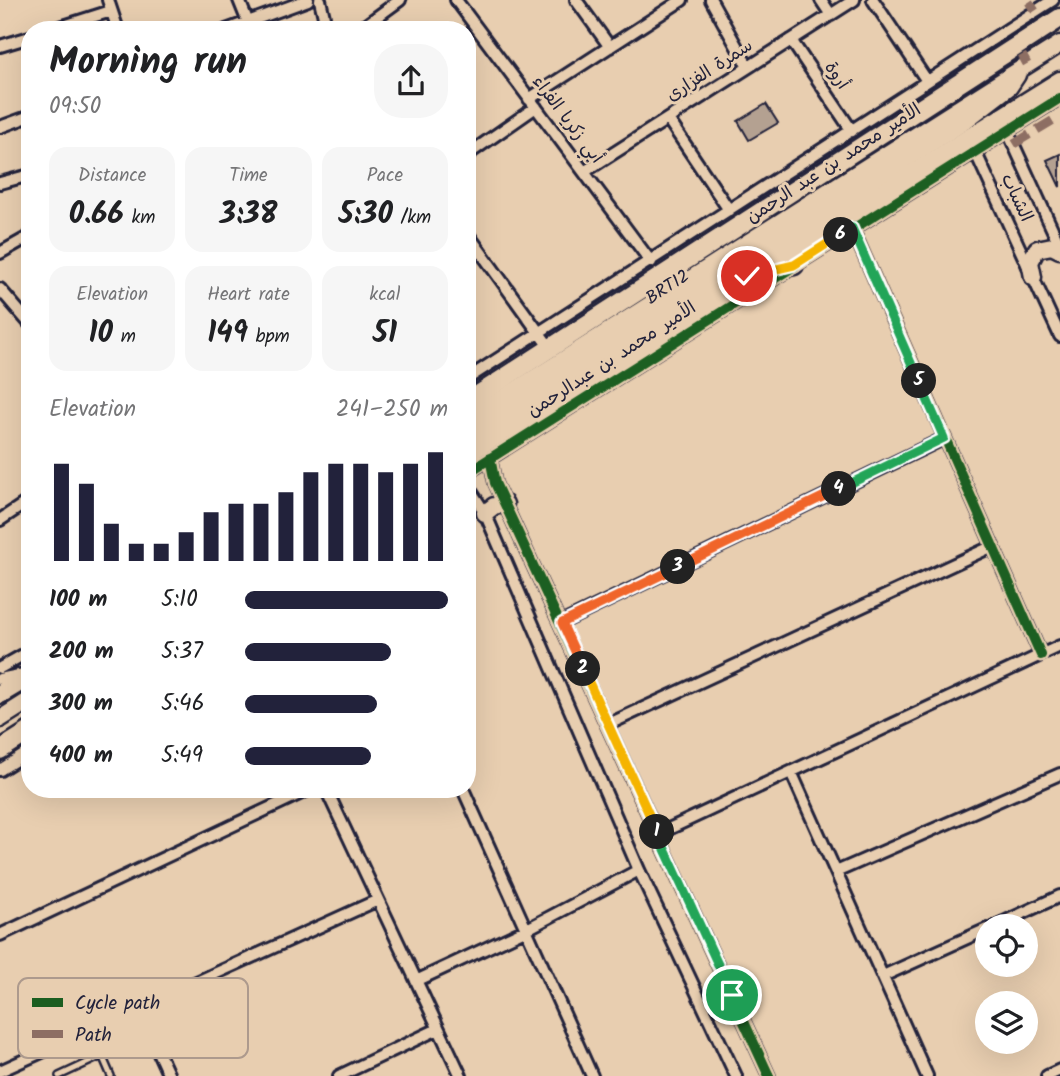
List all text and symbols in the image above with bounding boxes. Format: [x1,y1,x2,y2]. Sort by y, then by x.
street label: سمرة الفزارى [661,32,759,110]
text: Morning run [49,33,247,93]
button: share [374,44,448,118]
street label: أروة [816,56,856,96]
street label: أبي زكريا الفراء [524,70,610,171]
text: 09:50 [49,89,101,125]
street label: الأمير محمد بن عبد الرحمن [741,96,927,232]
text: Distance [78,161,146,191]
text: Time [229,161,268,191]
text: Pace [367,161,403,191]
street label: الشباب [992,169,1040,227]
text: 0.66 [69,191,124,239]
text: 3:38 [220,191,277,239]
text: 5:30 [338,191,393,239]
text: km [124,203,156,233]
text: /km [393,203,431,233]
pin: 6 [824,218,858,252]
text: 6 [835,219,846,249]
pin [717,246,777,306]
icon: check [728,257,766,295]
street label: BRT12 [640,263,696,313]
text: Elevation [76,280,148,310]
text: Heart rate [207,280,290,310]
text: kcal [369,280,400,310]
street label: الأمير محمد بن عبدالرحمن [522,294,702,426]
text: 10 [89,310,113,358]
text: 149 [207,310,248,358]
text: 51 [373,310,397,358]
text: m [113,322,136,352]
text: bpm [248,322,290,352]
pin: 5 [902,364,936,398]
text: 5 [914,365,923,395]
text: Elevation [49,392,136,428]
text: 241–250 m [336,392,448,428]
pin: 4 [822,472,856,506]
text: 4 [833,473,844,503]
pin: 3 [660,550,696,584]
text: 3 [672,551,683,581]
text: 100 m [49,582,107,618]
text: 5:10 [161,582,198,618]
text: 200 m [49,634,114,670]
text: 5:37 [161,634,203,670]
pin: 2 [566,652,600,686]
text: 2 [577,653,588,683]
text: 300 m [49,686,113,722]
text: 5:46 [161,686,204,722]
text: 400 m [49,738,113,774]
text: 5:49 [161,738,203,774]
pin: 1 [640,814,674,850]
text: 1 [654,816,659,846]
map controls [975,914,1038,1054]
button: locate [975,914,1038,977]
pin [702,965,762,1025]
icon: arrive [713,976,751,1014]
legend [18,978,248,1058]
text: Cycle path [75,989,160,1019]
button: layers [975,991,1038,1054]
text: Path [75,1021,112,1051]

